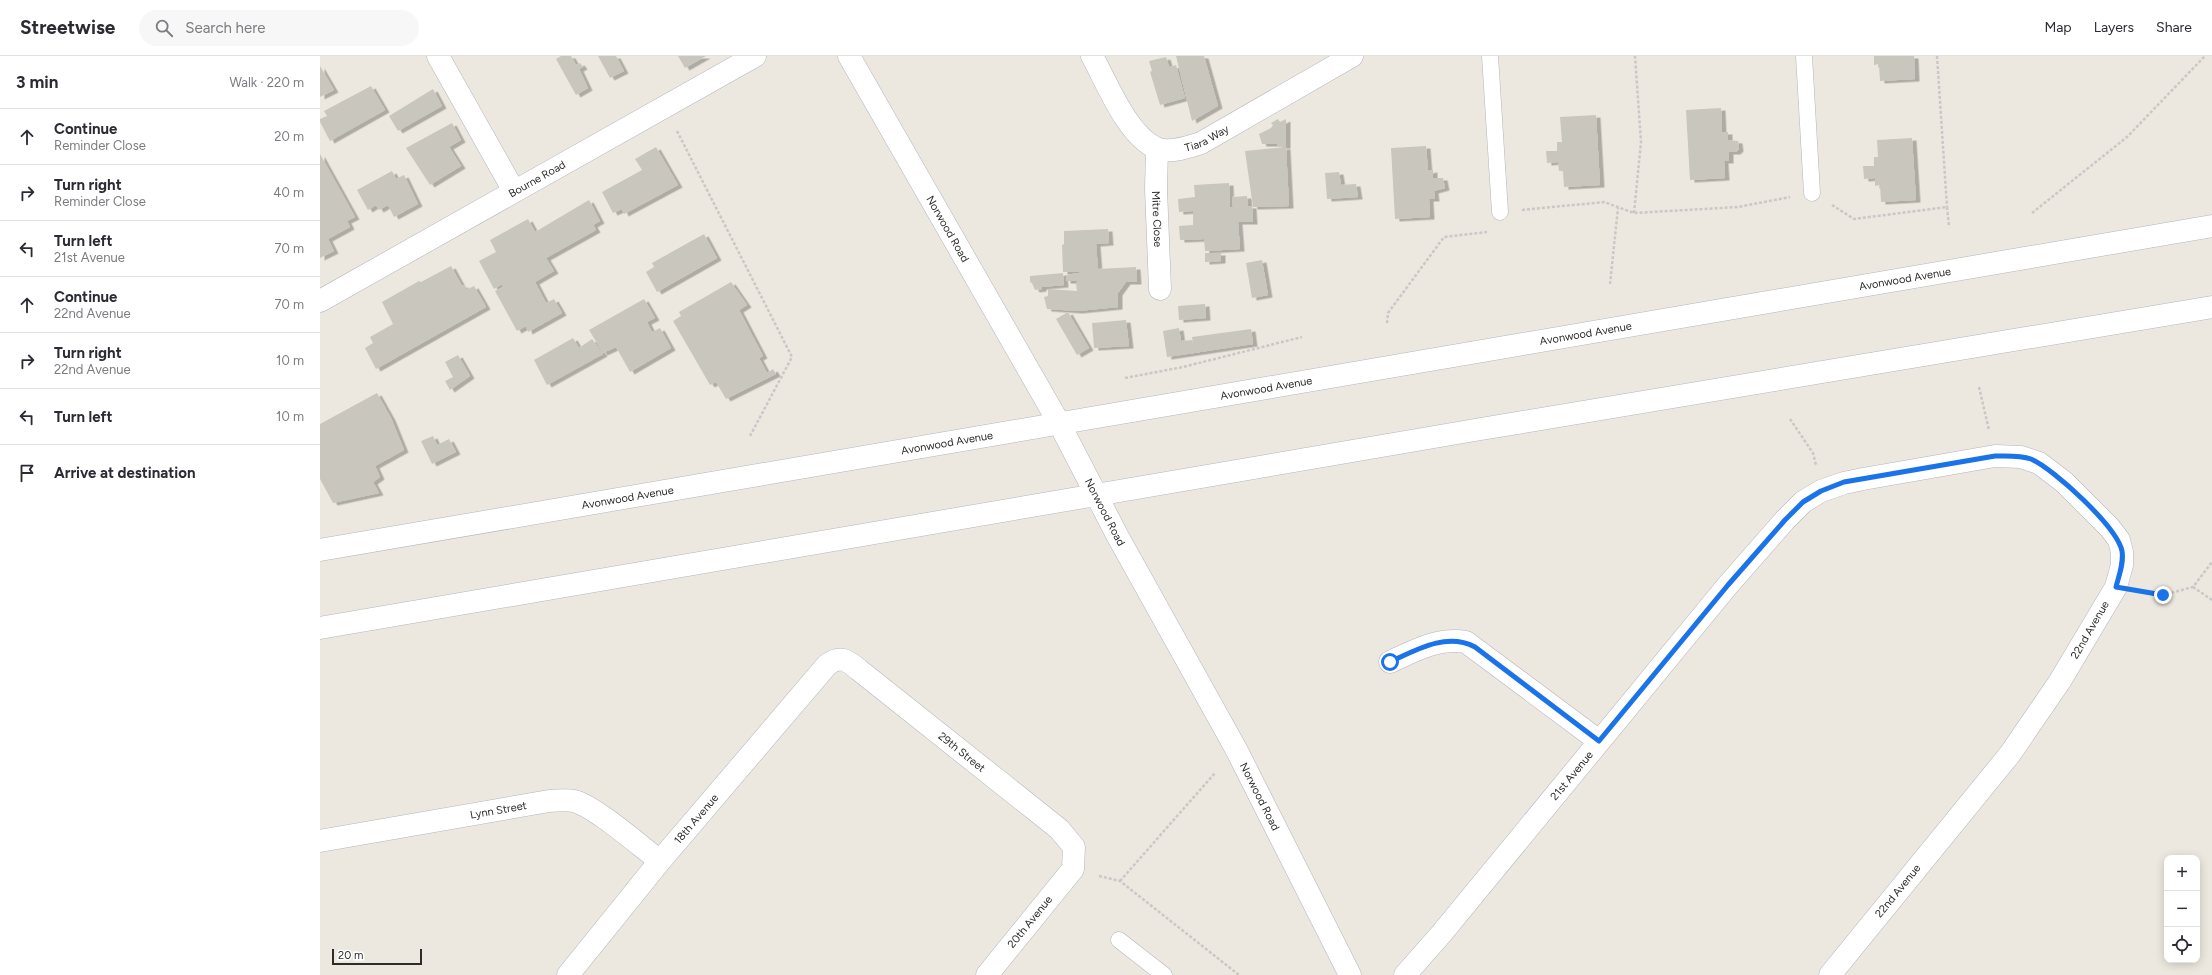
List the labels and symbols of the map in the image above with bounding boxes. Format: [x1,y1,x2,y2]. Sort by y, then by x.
street label: Tiara Way [1183,122,1231,154]
street label: Bourne Road [506,158,568,200]
street label: Mitre Close [1150,191,1165,247]
street label: Norwood Road [924,193,972,264]
street label: Avonwood Avenue [1858,264,1952,293]
street label: Avonwood Avenue [1539,319,1633,348]
street label: Avonwood Avenue [1219,374,1313,402]
street label: Avonwood Avenue [900,428,994,457]
street label: Norwood Road [1082,476,1128,548]
street label: Avonwood Avenue [581,483,674,512]
route end [2154,586,2172,604]
street label: 22nd Avenue [2068,599,2112,661]
route start [1381,653,1399,671]
street label: 29th Street [936,729,988,774]
street label: 21st Avenue [1547,748,1596,803]
street label: Norwood Road [1237,760,1283,833]
street label: 18th Avenue [671,791,721,846]
street label: Lynn Street [469,799,528,821]
street label: 22nd Avenue [1873,862,1923,920]
street label: 20th Avenue [1005,893,1055,951]
scale bar [332,947,422,966]

